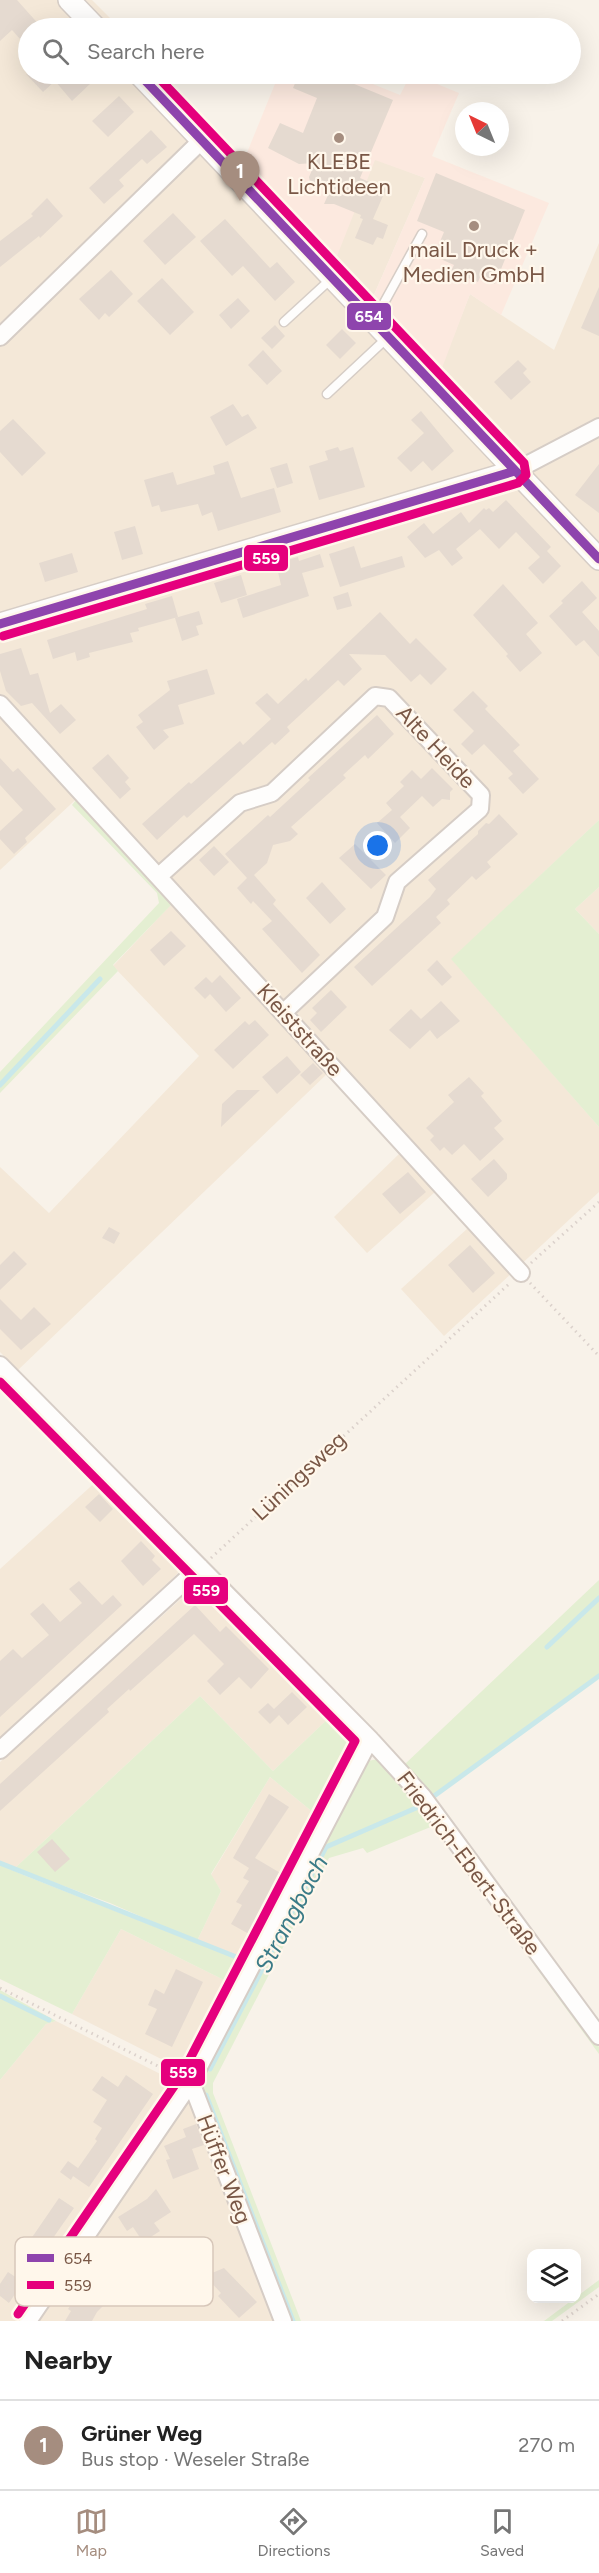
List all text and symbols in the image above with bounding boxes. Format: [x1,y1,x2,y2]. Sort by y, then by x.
search box [18,18,581,84]
icon: search [39,35,72,68]
text: Search here [87,38,205,65]
north arrow [455,102,509,156]
marker: KLEBE Lichtideen [332,131,346,145]
place label: KLEBE Lichtideen [287,148,391,200]
pin: 1 [220,152,260,201]
marker: maiL Druck + Medien GmbH [467,219,481,233]
place label: maiL Druck + Medien GmbH [402,236,546,288]
line badge: 654 [346,302,392,331]
text: 654 [355,307,383,326]
line badge: 559 [243,544,289,572]
text: 559 [252,549,280,568]
street label: Alte Heide [391,700,481,794]
your location [363,831,392,860]
street label: Kleiststraße [251,978,349,1082]
street label: Lüningsweg [246,1426,352,1526]
line badge: 559 [183,1576,229,1605]
text: 559 [192,1581,220,1600]
street label: Friedrich-Ebert-Straße [391,1766,547,1960]
water label: Strangbach [248,1851,334,1977]
line badge: 559 [160,2058,206,2087]
text: 559 [169,2063,197,2082]
street label: Hüffer Weg [191,2110,257,2228]
legend [15,2237,213,2306]
text: 654 [64,2249,92,2268]
map controls [527,2249,581,2303]
button: layers [527,2249,581,2303]
text: 559 [64,2276,91,2295]
text: Nearby [24,2344,112,2376]
text: Grüner Weg [81,2420,203,2447]
text: 1 [39,2433,48,2457]
text: 270 m [518,2433,575,2457]
text: Bus stop · Weseler Straße [81,2447,309,2471]
tab: Map [75,2505,108,2560]
tab: Directions [257,2505,330,2560]
tab: Saved [480,2505,524,2560]

